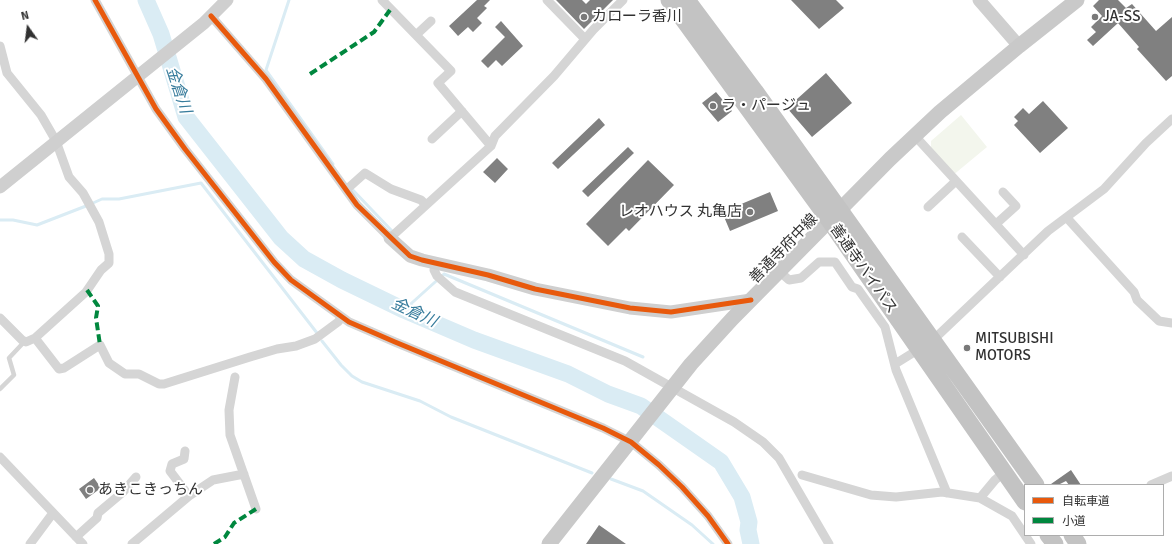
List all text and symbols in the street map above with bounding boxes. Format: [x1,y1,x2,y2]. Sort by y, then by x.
north arrow [8,8,48,48]
place label: カローラ香川 [592,8,682,26]
place label: JA-SS [1103,8,1141,26]
text: N [20,9,30,23]
marker: カローラ香川 [579,12,589,22]
marker: JA-SS [1090,12,1100,22]
water label: 金倉川 [161,64,195,116]
place label: ラ・パージュ [721,97,811,115]
marker: ラ・パージュ [708,101,718,111]
place label: レオハウス 丸亀店 [619,203,742,221]
marker: レオハウス 丸亀店 [745,207,755,217]
street label: 善通寺府中線 [746,210,822,288]
street label: 善通寺バイパス [826,221,900,317]
water label: 金倉川 [388,294,440,332]
place label: MITSUBISHI MOTORS [975,330,1054,365]
marker: MITSUBISHI MOTORS [962,343,972,353]
place label: あきこきっちん [98,481,203,499]
legend [1024,484,1164,536]
marker: あきこきっちん [85,485,95,495]
text: 自転車道 [1062,494,1110,509]
text: 小道 [1062,514,1086,529]

